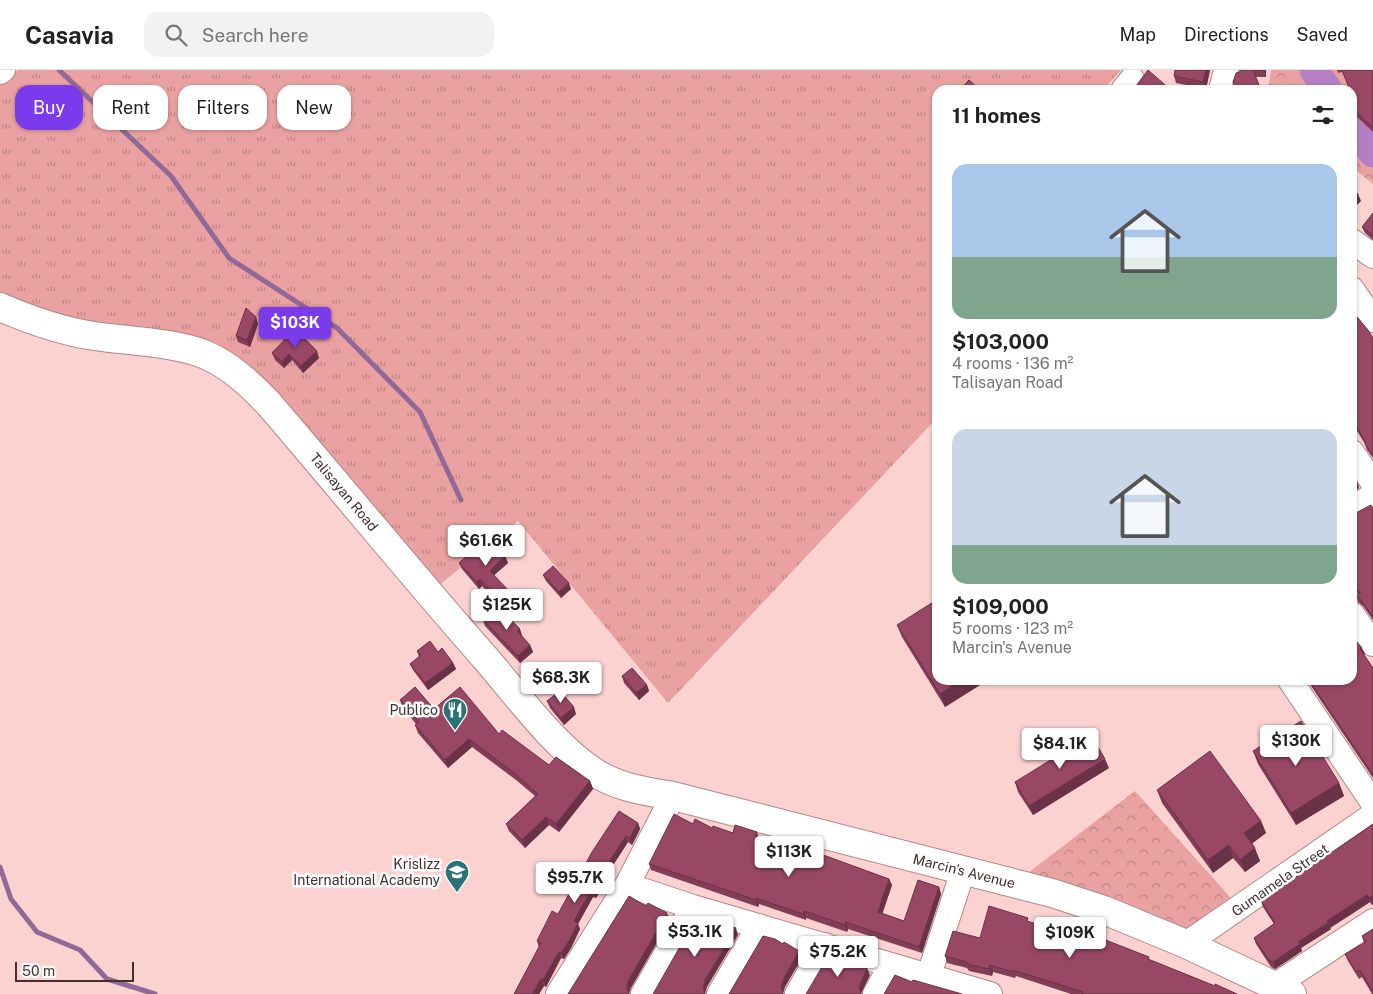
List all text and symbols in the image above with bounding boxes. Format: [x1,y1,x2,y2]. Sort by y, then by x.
search box [144,12,494,57]
text: Casavia [25,21,114,49]
icon: search [162,21,190,49]
text: Search here [202,24,308,46]
text: Map [1119,24,1156,45]
text: Directions [1184,24,1269,45]
text: Saved [1297,24,1348,45]
chip: Buy [15,85,83,130]
chip: Rent [93,85,168,130]
chip: Filters [178,85,267,130]
chip: New [277,85,351,130]
icon: filters [1309,101,1337,129]
text: 11 homes [952,103,1041,128]
icon: home [1100,196,1190,286]
pin: $103K [260,306,330,349]
text: $103K [270,313,320,332]
text: $103,000 [952,329,1049,354]
text: 4 rooms · 136 m² [952,354,1073,373]
text: Talisayan Road [952,373,1063,392]
street label: Talisayan Road [307,450,381,534]
icon: home [1100,461,1190,551]
pin: $61.6K [445,524,527,567]
text: $61.6K [459,531,513,550]
pin: $125K [472,588,542,631]
text: $109,000 [952,594,1049,619]
text: $125K [482,595,532,614]
text: 5 rooms · 123 m² [952,619,1073,638]
text: Marcin's Avenue [952,638,1072,657]
pin: $68.3K [520,662,602,704]
text: $68.3K [532,668,590,687]
restaurant icon: Publico [442,697,468,731]
place label: Publico [389,702,438,718]
pin: $130K [1261,724,1331,767]
pin: $84.1K [1019,728,1101,770]
text: $130K [1271,731,1321,750]
text: $84.1K [1033,734,1087,753]
pin: $113K [754,836,824,878]
street label: Gumamela Street [1228,841,1332,919]
text: $113K [766,842,812,861]
street label: Marcin's Avenue [911,851,1017,891]
place label: Krislizz International Academy [293,856,441,888]
school or university icon: Krislizz International Academy [444,859,470,893]
pin: $95.7K [534,862,616,904]
text: $95.7K [547,868,603,887]
pin: $53.1K [654,916,736,958]
pin: $109K [1035,916,1105,959]
text: $53.1K [668,922,722,941]
text: $109K [1045,923,1095,942]
pin: $75.2K [797,936,879,978]
text: $75.2K [809,942,867,961]
scale bar [15,959,134,982]
text: 50 m [22,963,55,979]

